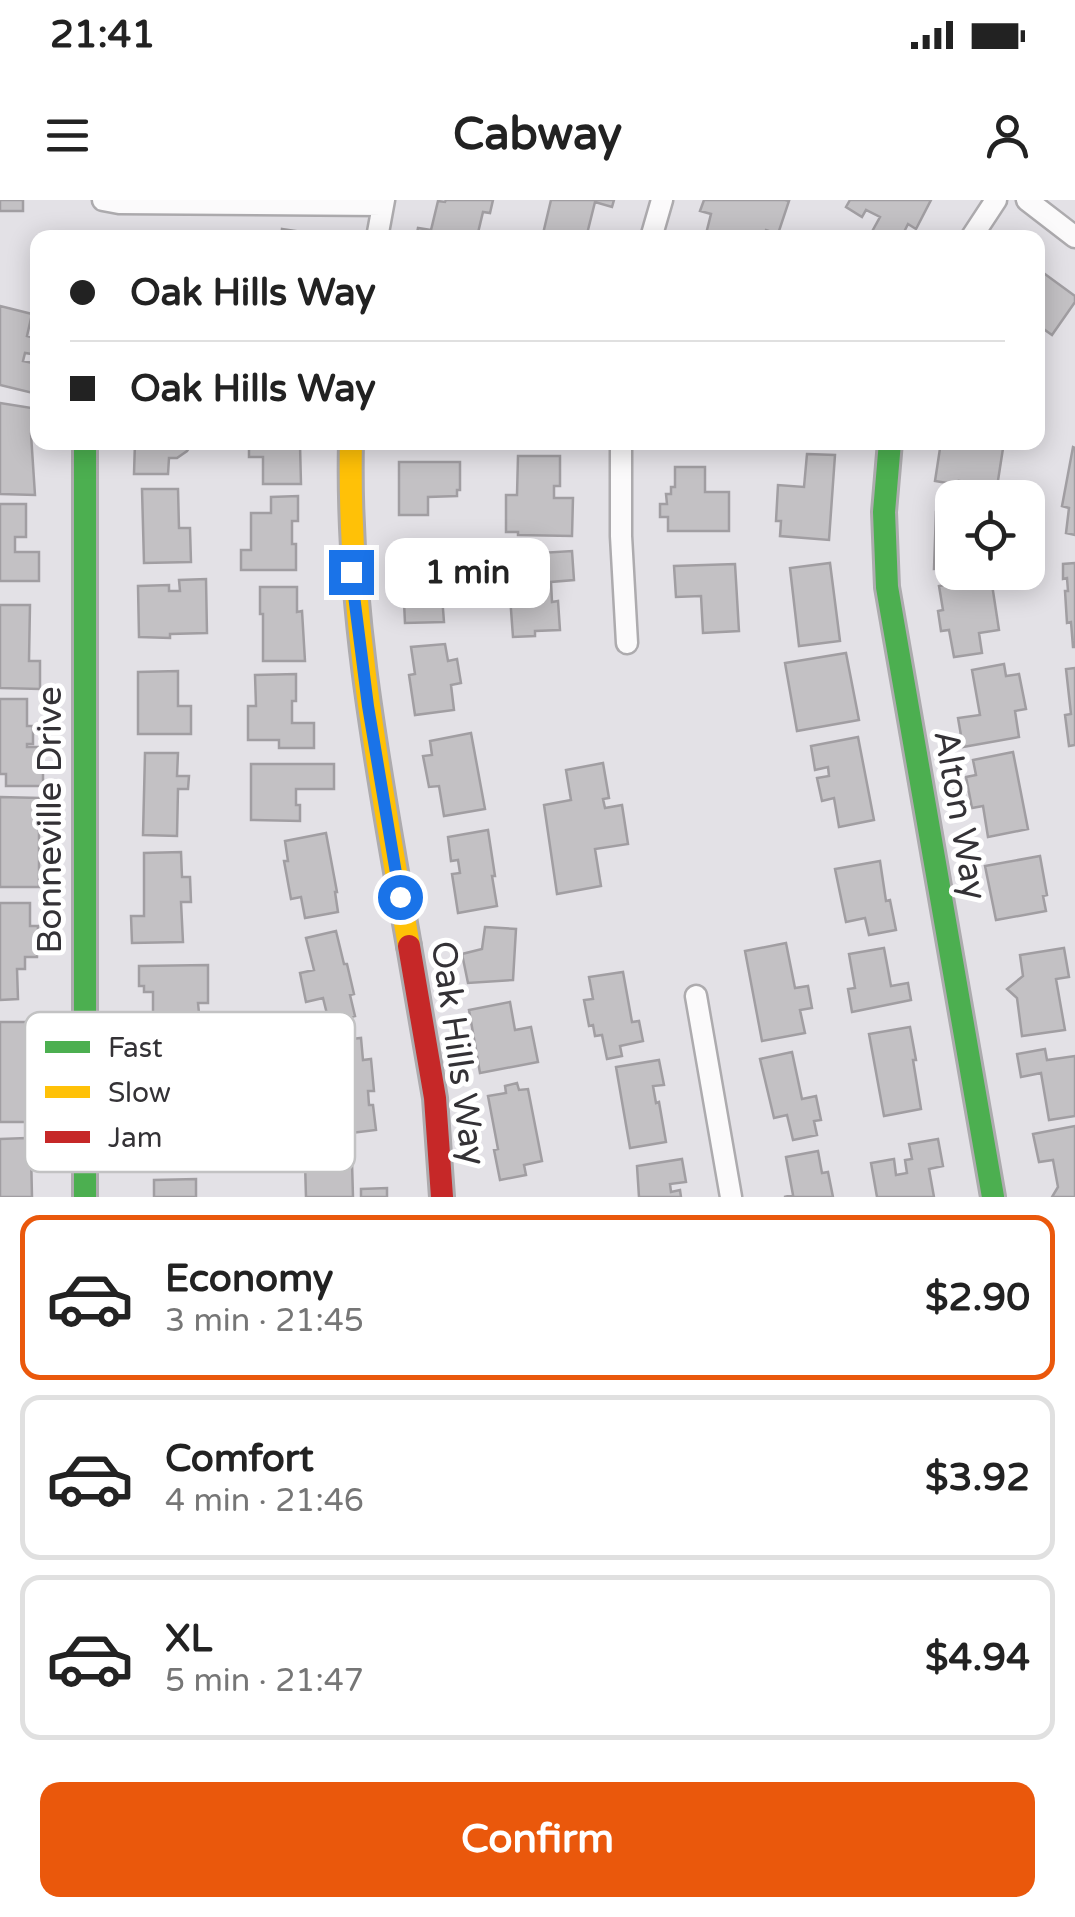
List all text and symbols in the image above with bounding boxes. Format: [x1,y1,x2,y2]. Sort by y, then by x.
text: 21:41 [50,12,155,58]
icon: menu [40,108,95,163]
text: Cabway [453,108,622,162]
icon: person [980,108,1035,163]
text: Oak Hills Way [130,270,376,316]
text: Oak Hills Way [130,366,376,412]
map controls [935,480,1045,590]
button: locate [935,480,1045,590]
callout: 1 min [386,537,551,607]
route end [329,550,374,595]
text: 1 min [425,554,510,592]
street label: Bonneville Drive [29,686,71,954]
street label: Alton Way [924,727,996,903]
route start [378,875,423,920]
street label: Oak Hills Way [421,938,495,1168]
legend [25,1012,355,1172]
text: Fast [108,1031,163,1065]
text: Slow [108,1076,171,1110]
text: Jam [108,1121,163,1155]
icon: car [45,1253,135,1343]
text: Economy [165,1256,333,1302]
text: $2.90 [925,1275,1030,1321]
text: 3 min · 21:45 [165,1302,364,1340]
icon: car [45,1433,135,1523]
text: Comfort [165,1436,314,1482]
text: $3.92 [925,1455,1030,1501]
text: 4 min · 21:46 [165,1482,364,1520]
icon: car [45,1613,135,1703]
text: XL [165,1616,212,1662]
text: $4.94 [925,1635,1030,1681]
text: 5 min · 21:47 [165,1662,364,1700]
button: Confirm [40,1782,1035,1897]

